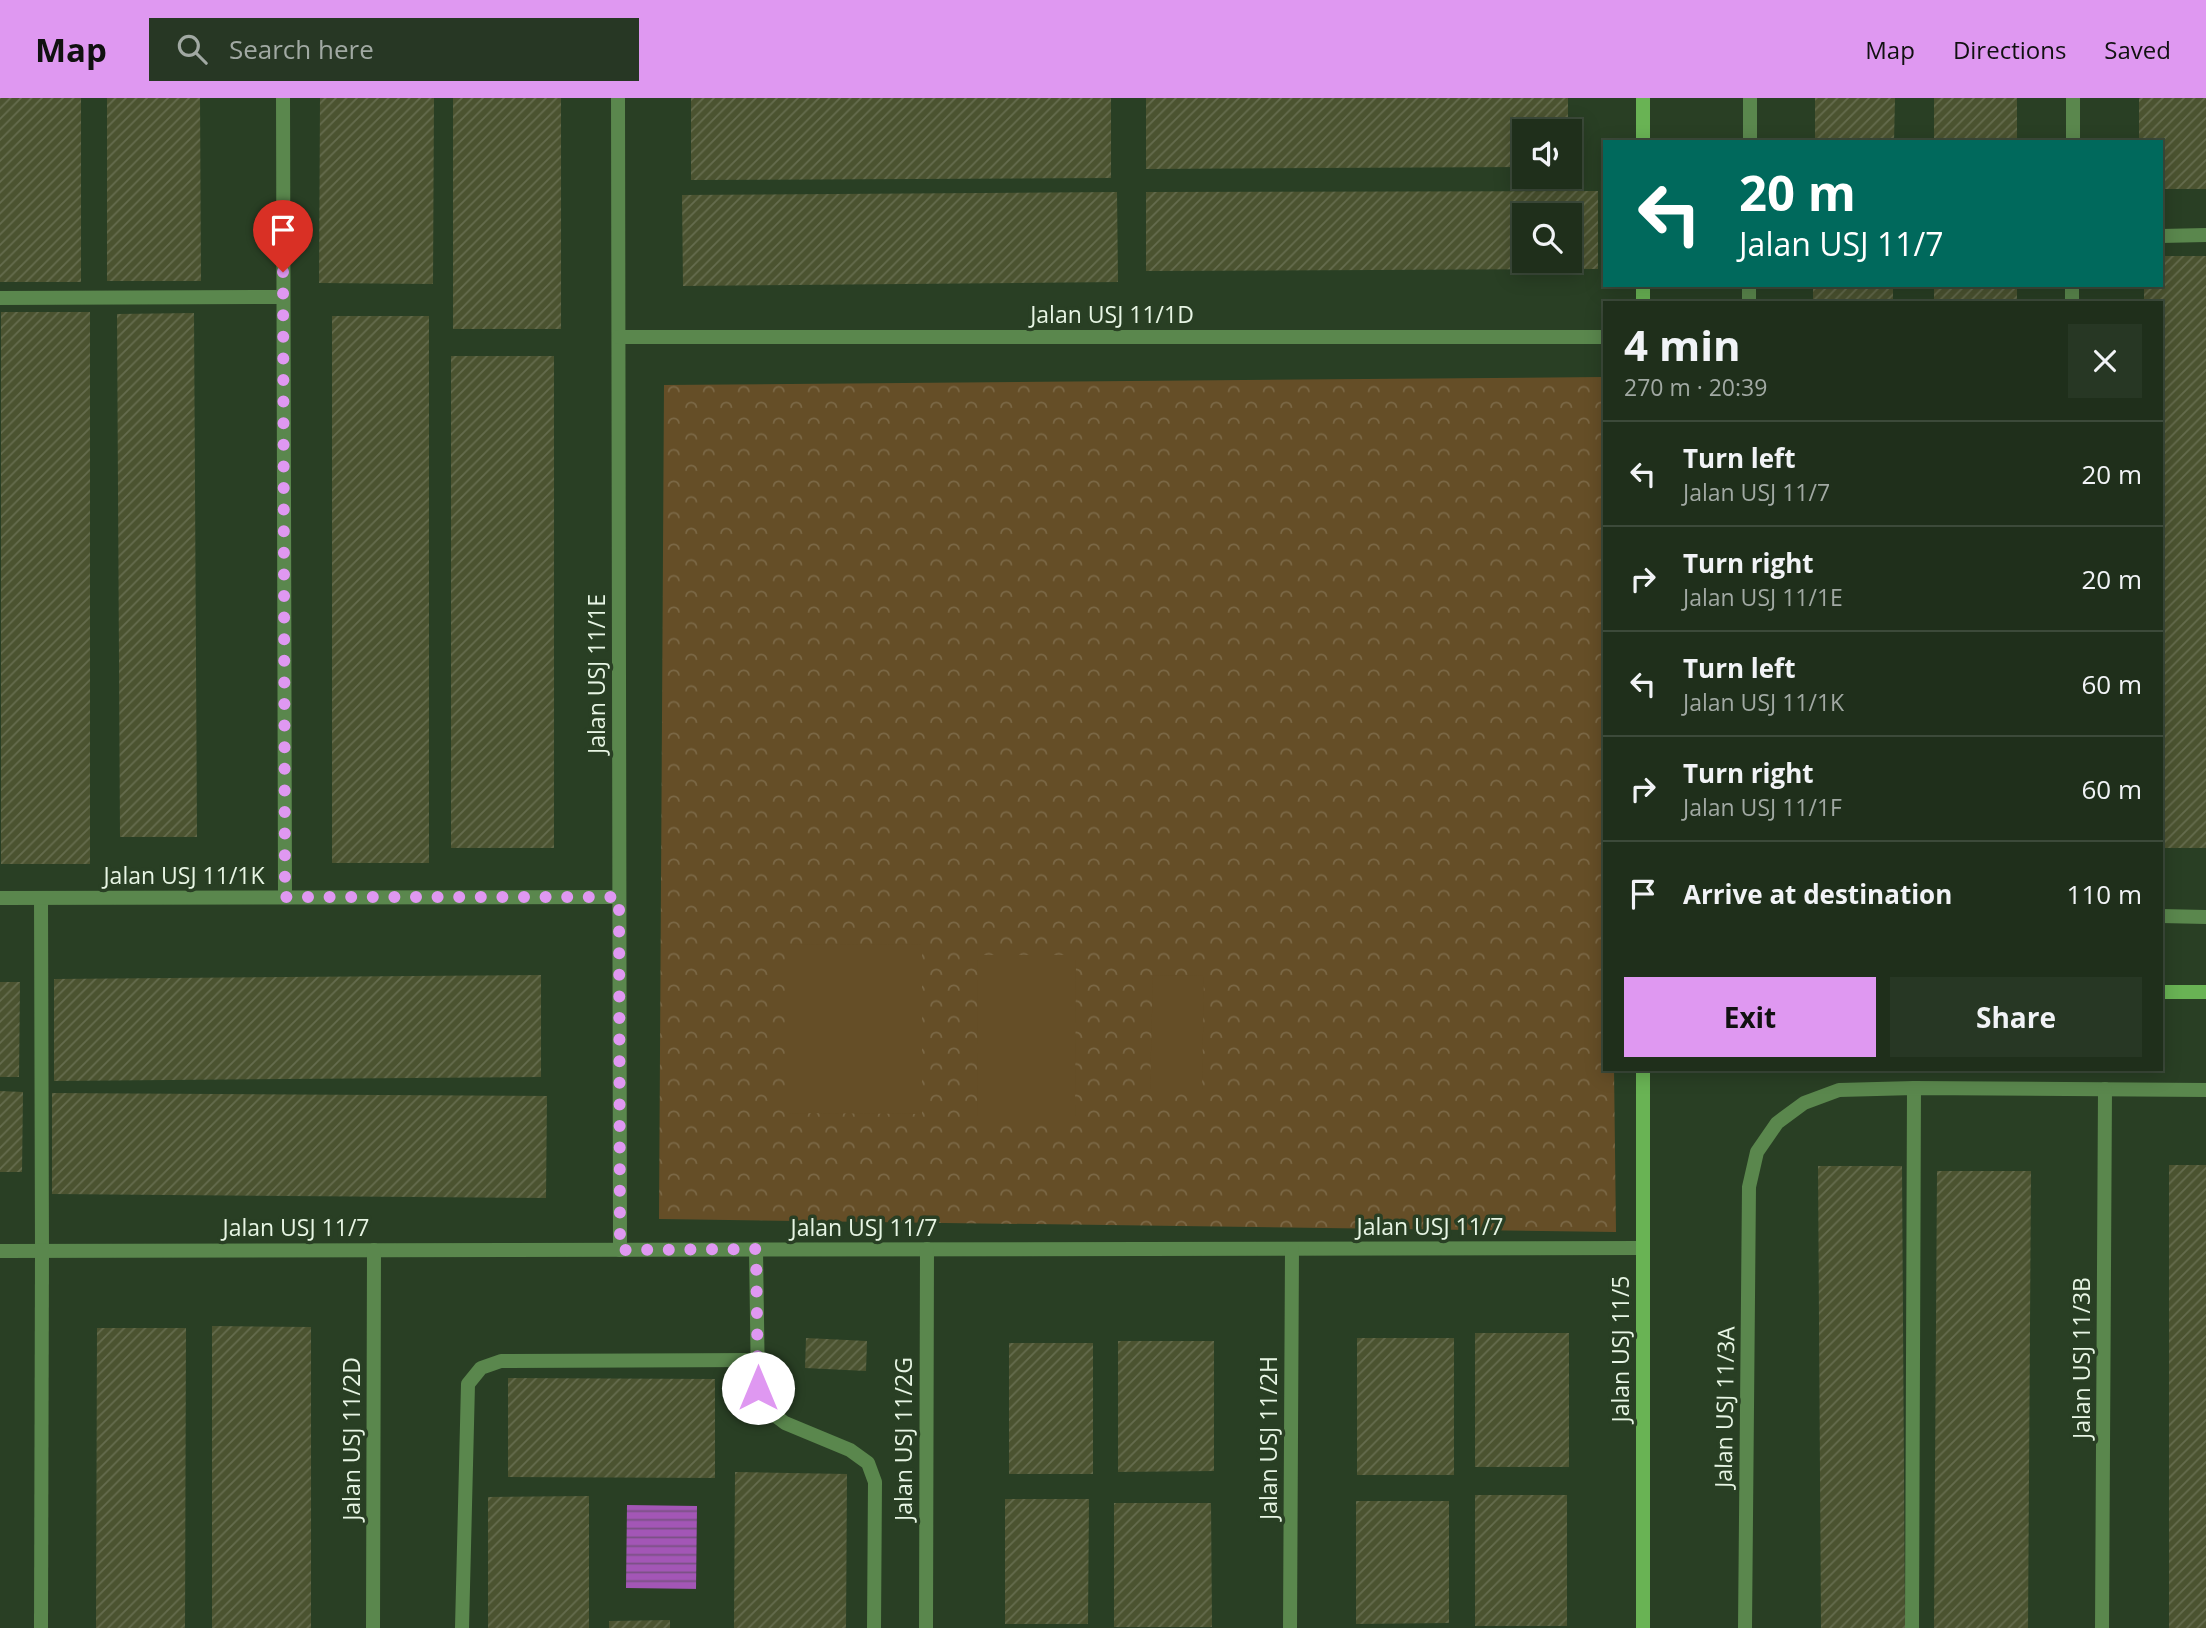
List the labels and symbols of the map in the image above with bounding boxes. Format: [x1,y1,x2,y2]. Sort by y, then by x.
pin [253,200,313,272]
street label: Jalan USJ 11/1D [1028,298,1194,330]
street label: Jalan USJ 11/1E [580,594,612,756]
street label: Jalan USJ 11/1K [101,859,265,891]
street label: Jalan USJ 11/7 [1354,1210,1504,1242]
street label: Jalan USJ 11/7 [220,1211,370,1243]
street label: Jalan USJ 11/7 [788,1211,938,1243]
street label: Jalan USJ 11/5 [1604,1275,1636,1425]
street label: Jalan USJ 11/3B [2065,1277,2097,1441]
street label: Jalan USJ 11/3A [1707,1325,1741,1490]
position arrow [721,1351,795,1425]
street label: Jalan USJ 11/2H [1252,1356,1284,1522]
street label: Jalan USJ 11/2D [335,1357,367,1523]
street label: Jalan USJ 11/2G [887,1357,919,1523]

